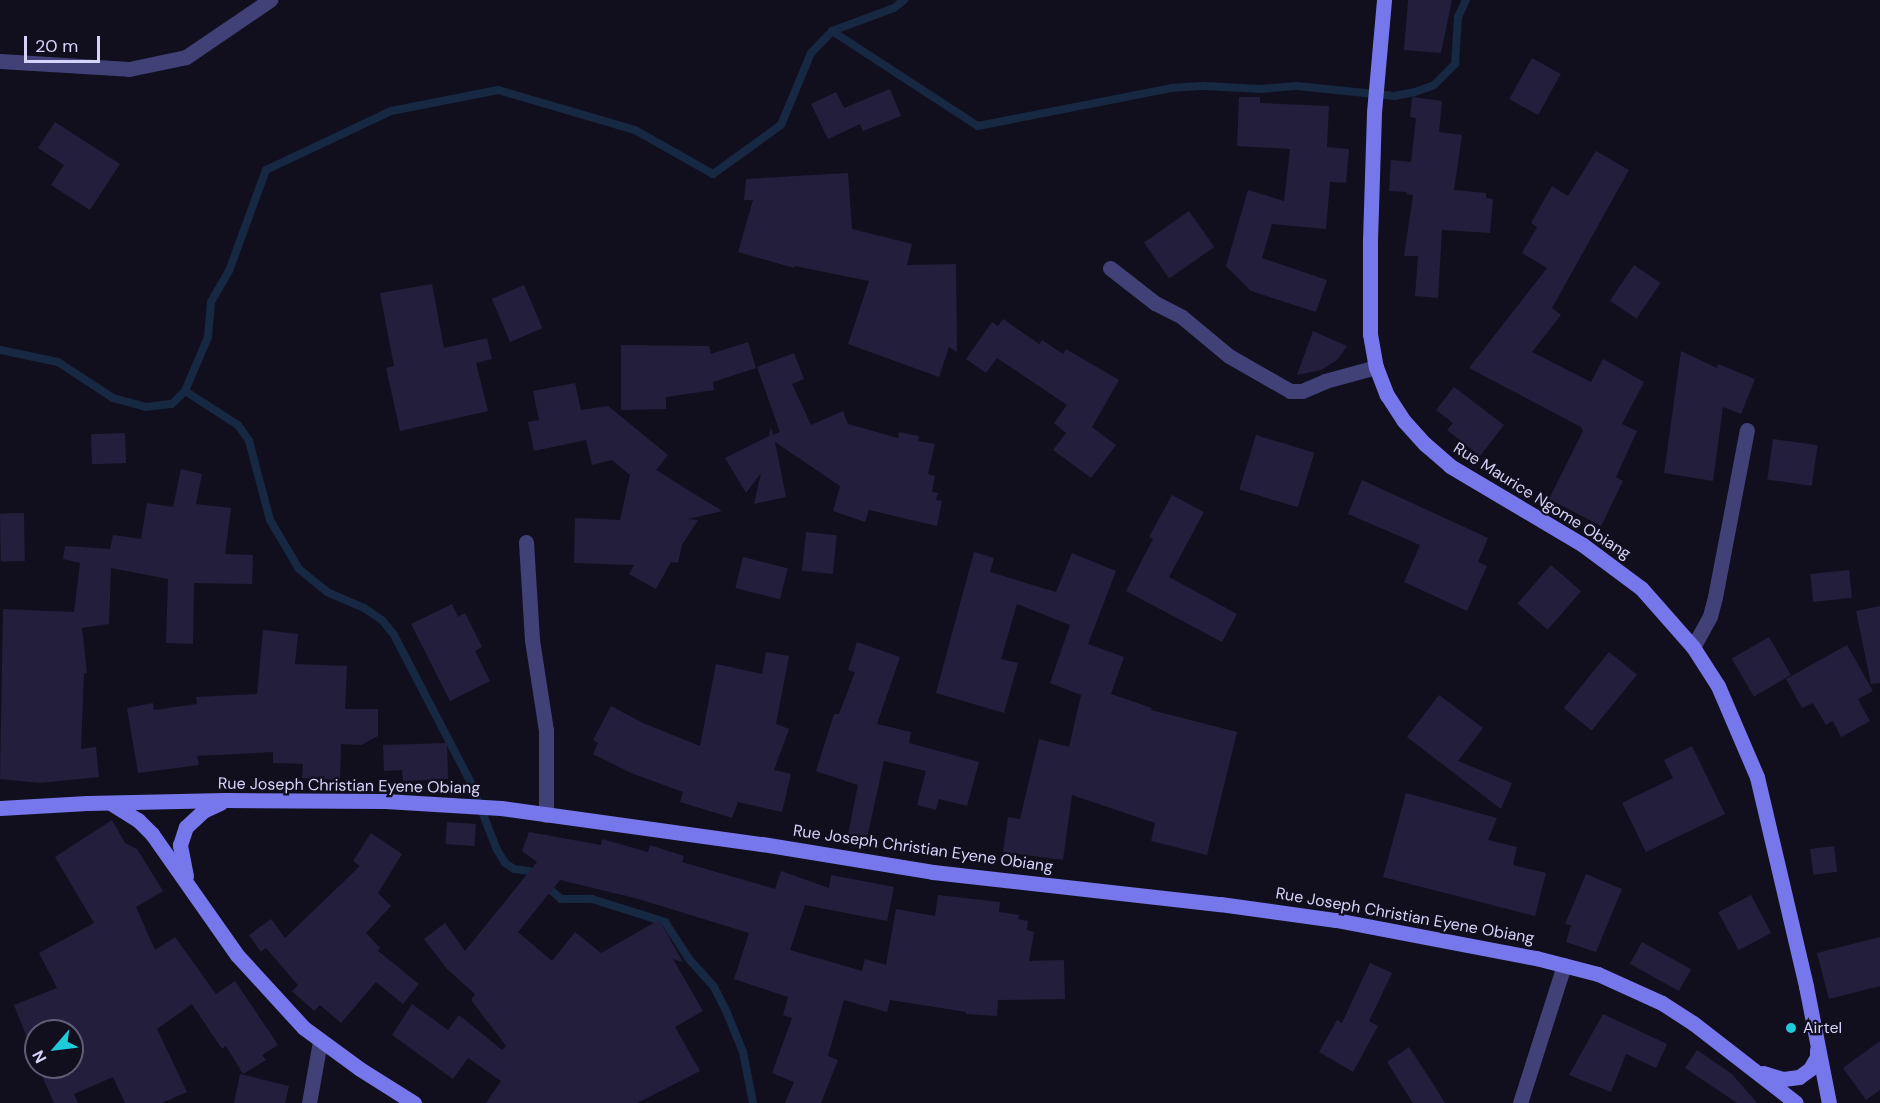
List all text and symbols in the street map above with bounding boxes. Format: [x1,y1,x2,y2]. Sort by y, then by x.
scale bar [27,24,104,62]
text: 20 m [35,34,78,58]
street label: Rue Maurice Ngome Obiang [1450,438,1634,564]
street label: Rue Joseph Christian Eyene Obiang [218,774,480,798]
street label: Rue Joseph Christian Eyene Obiang [792,821,1054,877]
street label: Rue Joseph Christian Eyene Obiang [1274,884,1536,948]
place label: Airtel [1803,1018,1842,1038]
north arrow [24,1019,84,1079]
marker: Airtel [1784,1021,1798,1035]
text: N [27,1047,51,1067]

